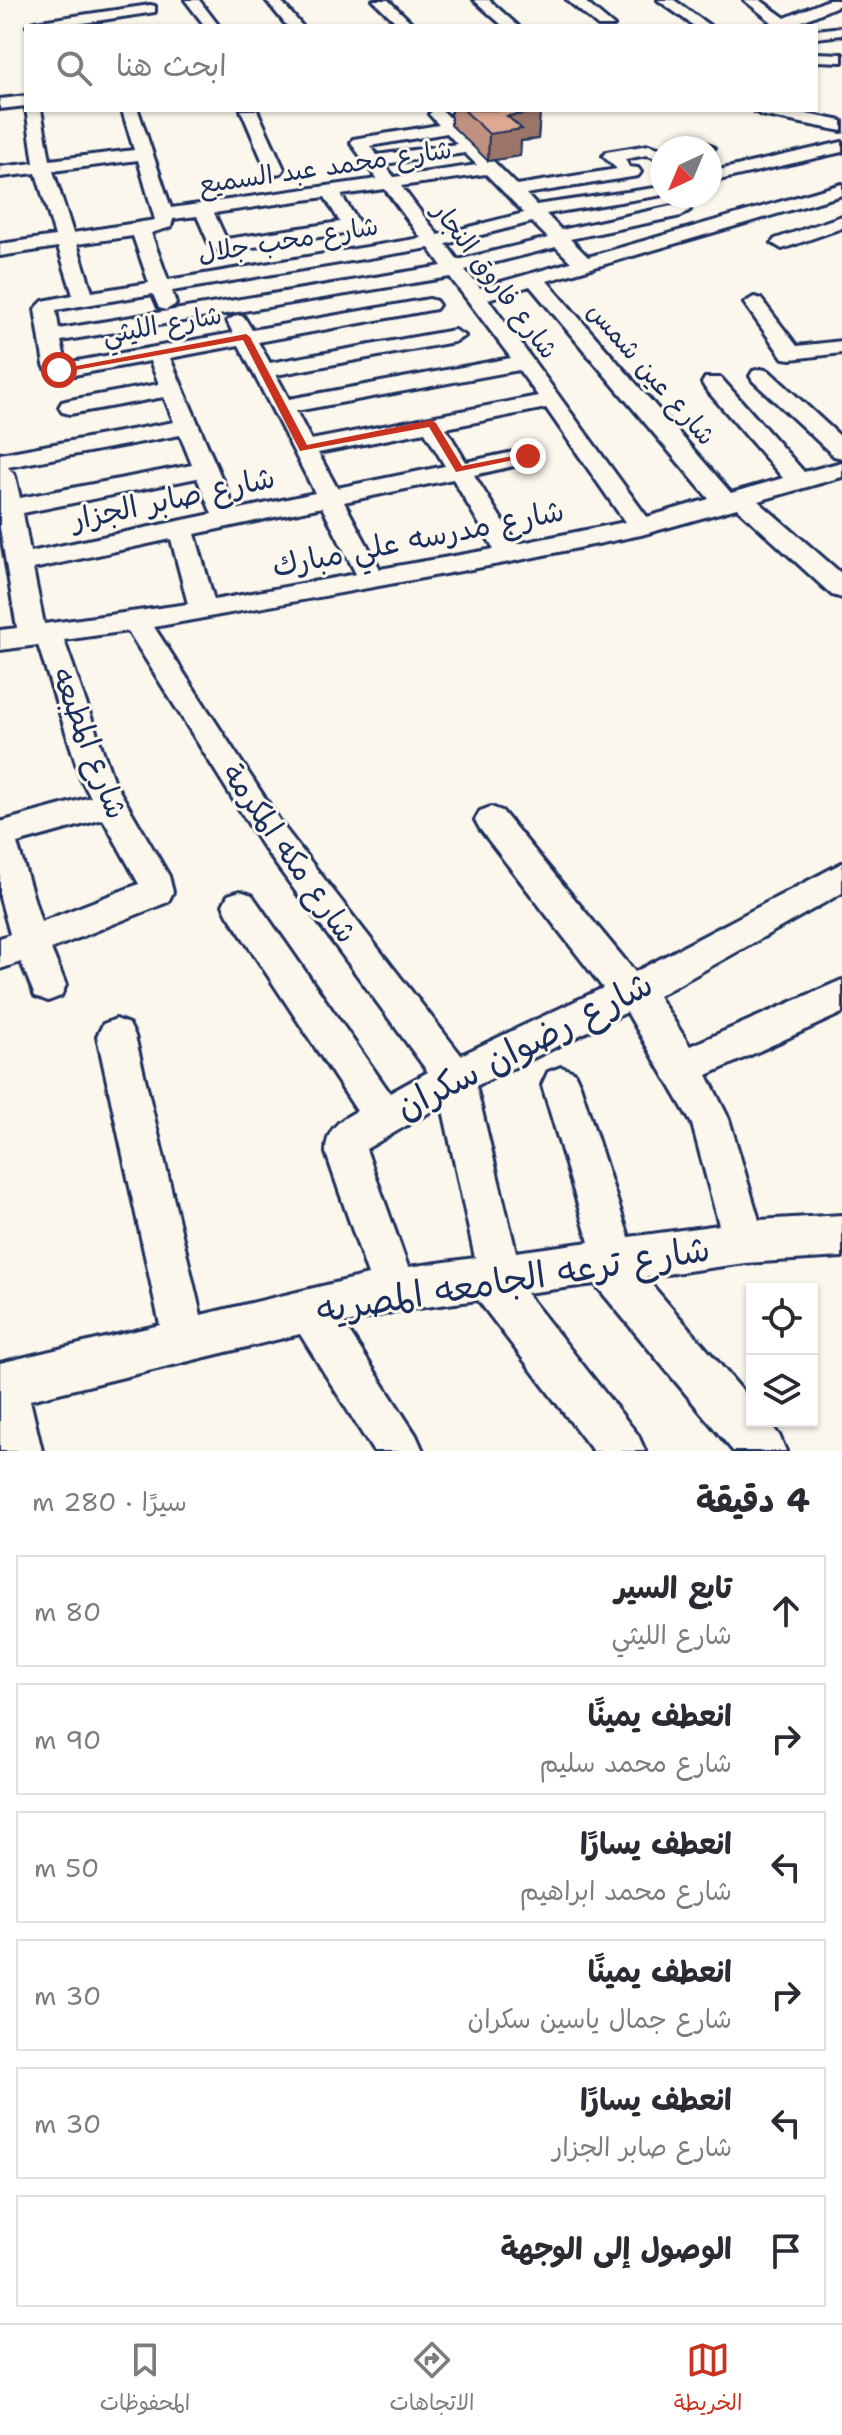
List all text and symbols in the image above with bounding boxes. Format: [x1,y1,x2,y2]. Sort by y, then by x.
search box [24,24,818,112]
text: ابحث هنا [116,45,227,86]
icon: search [52,46,96,90]
street label: شارع محمد عبد السميع [196,131,454,203]
north arrow [650,136,722,208]
street label: شارع فاروق النجار [423,193,567,366]
street label: شارع محب جلال [195,207,381,272]
street label: شارع عين شمس [579,294,724,453]
street label: شارع الليثي [100,296,225,358]
route start [41,352,77,388]
route end [510,438,546,474]
street label: شارع صابر الجزار [65,456,279,541]
street label: شارع مدرسه علي مبارك [269,490,569,592]
street label: شارع المطبعه [41,661,138,825]
street label: شارع مكه المكرمة [212,755,367,952]
street label: شارع رضوان سكران [387,959,662,1132]
street label: شارع ترعه الجامعه المصريه [313,1224,713,1335]
map controls [746,1283,818,1427]
button: locate [746,1283,818,1355]
button: layers [746,1355,818,1427]
text: 4 دقيقة [696,1477,810,1523]
text: سيرًا · 280 m [32,1484,187,1519]
text: تابع السير [615,1567,732,1608]
icon: ahead [764,1589,808,1633]
text: 80 m [34,1594,101,1629]
text: شارع الليثي [611,1617,732,1652]
text: انعطف يمينًا [588,1695,732,1736]
icon: right [764,1717,808,1761]
text: 90 m [34,1722,101,1757]
text: شارع محمد سليم [539,1745,732,1780]
text: انعطف يسارًا [580,1823,732,1864]
icon: left [764,1845,808,1889]
text: 50 m [34,1850,99,1885]
text: شارع محمد ابراهيم [520,1873,732,1908]
text: انعطف يمينًا [588,1951,732,1992]
icon: right [764,1973,808,2017]
text: 30 m [34,1978,101,2013]
text: شارع جمال ياسين سكران [468,2001,732,2036]
text: انعطف يسارًا [580,2079,732,2120]
icon: left [764,2101,808,2145]
text: 30 m [34,2106,101,2141]
text: شارع صابر الجزار [553,2129,732,2164]
text: الوصول إلى الوجهة [500,2228,732,2269]
icon: arrive [764,2229,808,2273]
tab: المحفوظات [100,2338,190,2422]
tab: الاتجاهات [390,2338,474,2422]
tab: الخريطة [674,2338,742,2422]

